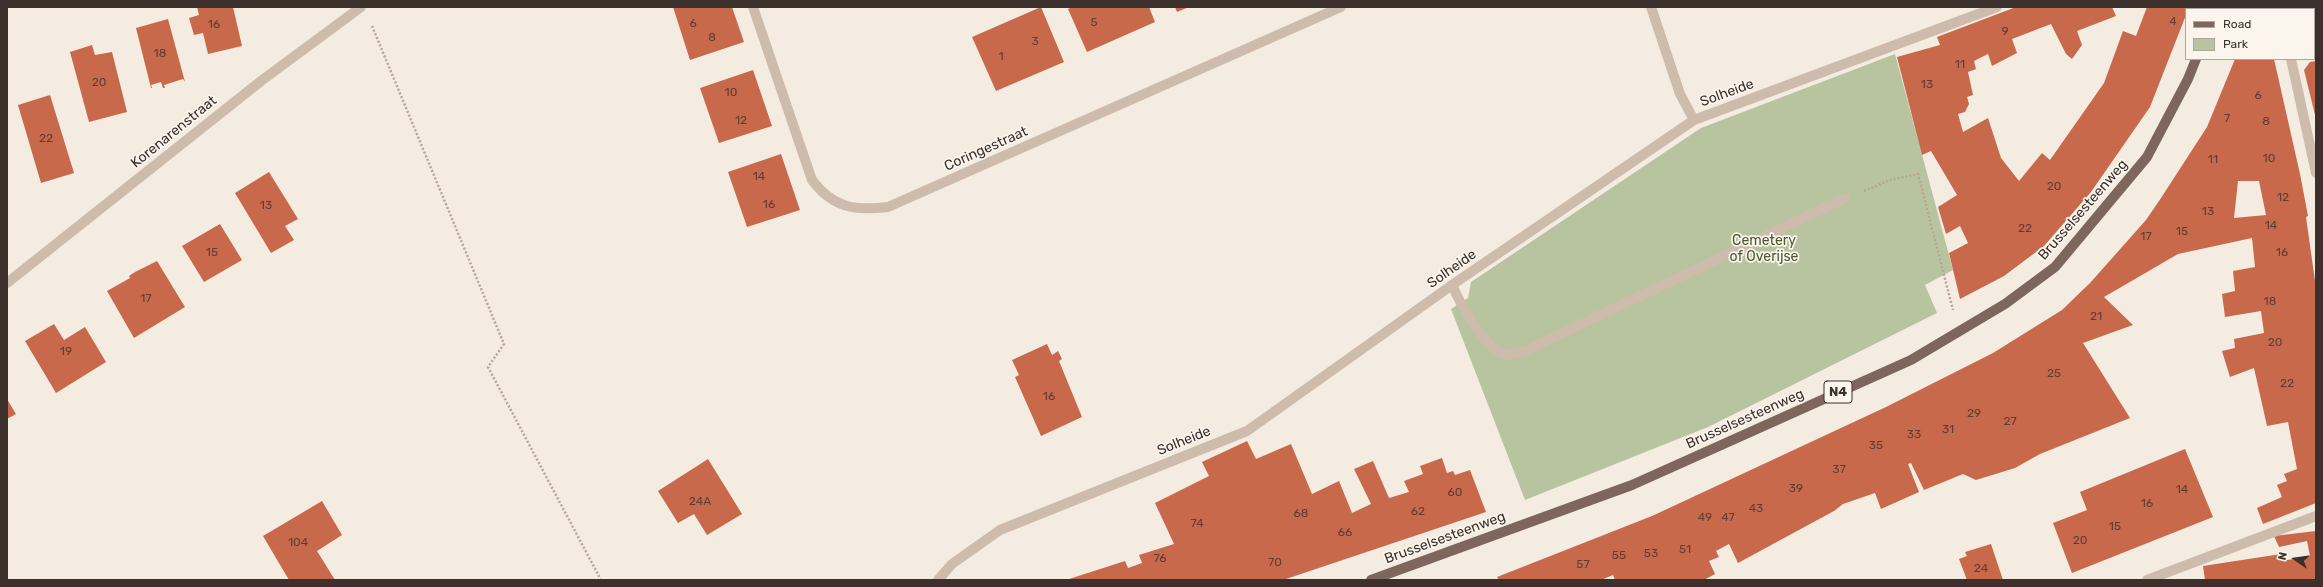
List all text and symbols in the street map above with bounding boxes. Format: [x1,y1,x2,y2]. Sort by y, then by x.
legend [2185,8,2315,60]
house number: 4 [2169,15,2177,29]
house number: 5 [1090,16,1098,30]
house number: 6 [689,17,697,31]
text: Road [2223,17,2251,31]
house number: 16 [208,18,220,32]
house number: 9 [2001,25,2009,39]
house number: 8 [708,31,716,45]
house number: 3 [1031,35,1039,49]
text: Park [2223,37,2248,51]
house number: 18 [154,47,166,61]
house number: 1 [998,50,1004,64]
house number: 11 [1955,58,1965,72]
house number: 20 [92,76,106,90]
street label: Solheide [1698,76,1756,110]
house number: 13 [1921,78,1933,92]
house number: 10 [725,86,737,100]
house number: 6 [2254,89,2262,103]
street label: Korenarenstraat [128,92,220,172]
house number: 7 [2224,112,2230,126]
house number: 12 [735,114,747,128]
house number: 8 [2262,115,2270,129]
street label: Coringestraat [942,123,1030,175]
house number: 22 [39,132,53,146]
house number: 10 [2263,152,2275,166]
house number: 11 [2208,153,2218,167]
street label: Brusselsesteenweg [2035,156,2131,264]
house number: 14 [753,170,765,184]
house number: 20 [2047,180,2061,194]
house number: 12 [2277,191,2289,205]
house number: 16 [763,198,775,212]
house number: 13 [260,199,272,213]
house number: 13 [2202,205,2214,219]
house number: 14 [2265,219,2277,233]
house number: 22 [2018,222,2032,236]
house number: 15 [2176,225,2188,239]
house number: 17 [2140,230,2152,244]
park label: Cemetery of Overijse [1730,233,1798,266]
house number: 15 [206,246,218,260]
street label: Solheide [1424,246,1480,292]
house number: 16 [2276,246,2288,260]
house number: 17 [140,292,152,306]
house number: 18 [2264,295,2276,309]
house number: 21 [2090,310,2102,324]
house number: 20 [2268,336,2282,350]
house number: 19 [60,345,72,359]
house number: 25 [2047,367,2061,381]
house number: 22 [2280,377,2294,391]
road number: N4 [1824,381,1852,403]
street label: Brusselsesteenweg [1683,385,1807,453]
house number: 16 [1043,390,1055,404]
house number: 29 [1967,407,1981,421]
house number: 27 [2003,415,2017,429]
street label: Solheide [1155,423,1213,459]
house number: 31 [1942,423,1954,437]
house number: 33 [1907,428,1921,442]
house number: 35 [1869,439,1883,453]
house number: 37 [1832,463,1846,477]
house number: 39 [1789,482,1803,496]
house number: 14 [2176,483,2188,497]
house number: 60 [1448,486,1462,500]
house number: 24A [689,495,711,509]
house number: 16 [2141,497,2153,511]
house number: 43 [1749,502,1763,516]
house number: 62 [1411,505,1425,519]
house number: 68 [1294,507,1308,521]
street label: Brusselsesteenweg [1382,508,1508,568]
house number: 49 [1698,511,1712,525]
house number: 47 [1721,511,1735,525]
house number: 74 [1190,517,1204,531]
house number: 15 [2109,520,2121,534]
house number: 66 [1338,526,1352,540]
house number: 20 [2073,534,2087,548]
house number: 104 [288,536,308,550]
north arrow [2275,539,2315,579]
house number: 51 [1679,543,1691,557]
house number: 53 [1644,547,1658,561]
house number: 55 [1612,549,1626,563]
text: N [2276,551,2290,562]
house number: 76 [1153,552,1167,566]
house number: 70 [1268,556,1282,570]
house number: 57 [1576,558,1590,572]
house number: 24 [1974,562,1988,576]

